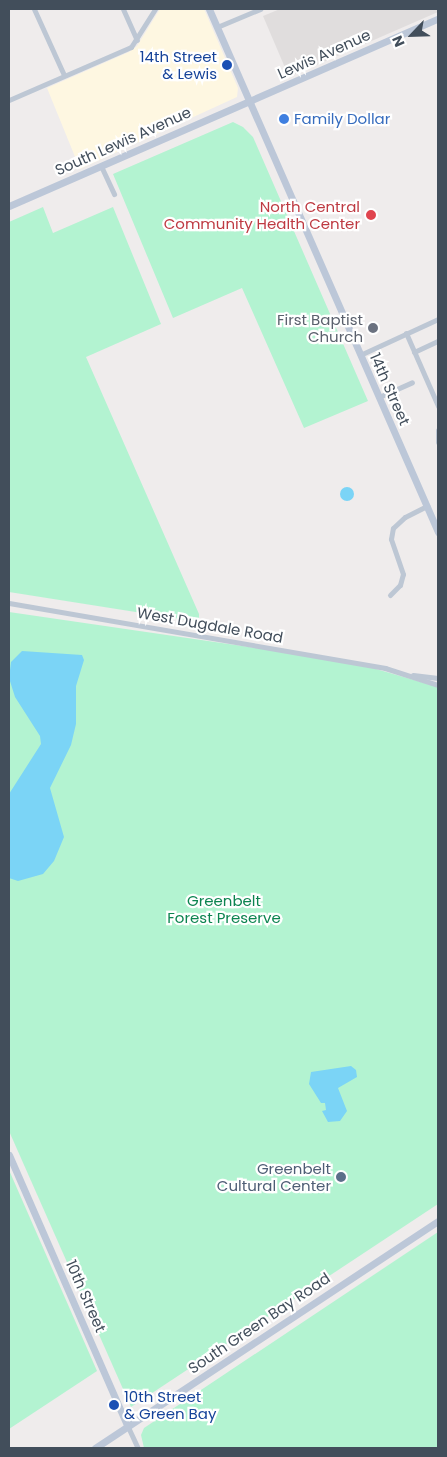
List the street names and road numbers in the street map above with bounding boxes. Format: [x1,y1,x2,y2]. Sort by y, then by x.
street label: Lewis Avenue [275,25,373,83]
street label: South Lewis Avenue [52,103,194,179]
street label: 14th Street [366,350,414,428]
street label: West Dugdale Road [136,603,284,647]
street label: 10th Street [62,1257,110,1335]
street label: South Green Bay Road [185,1269,333,1377]

